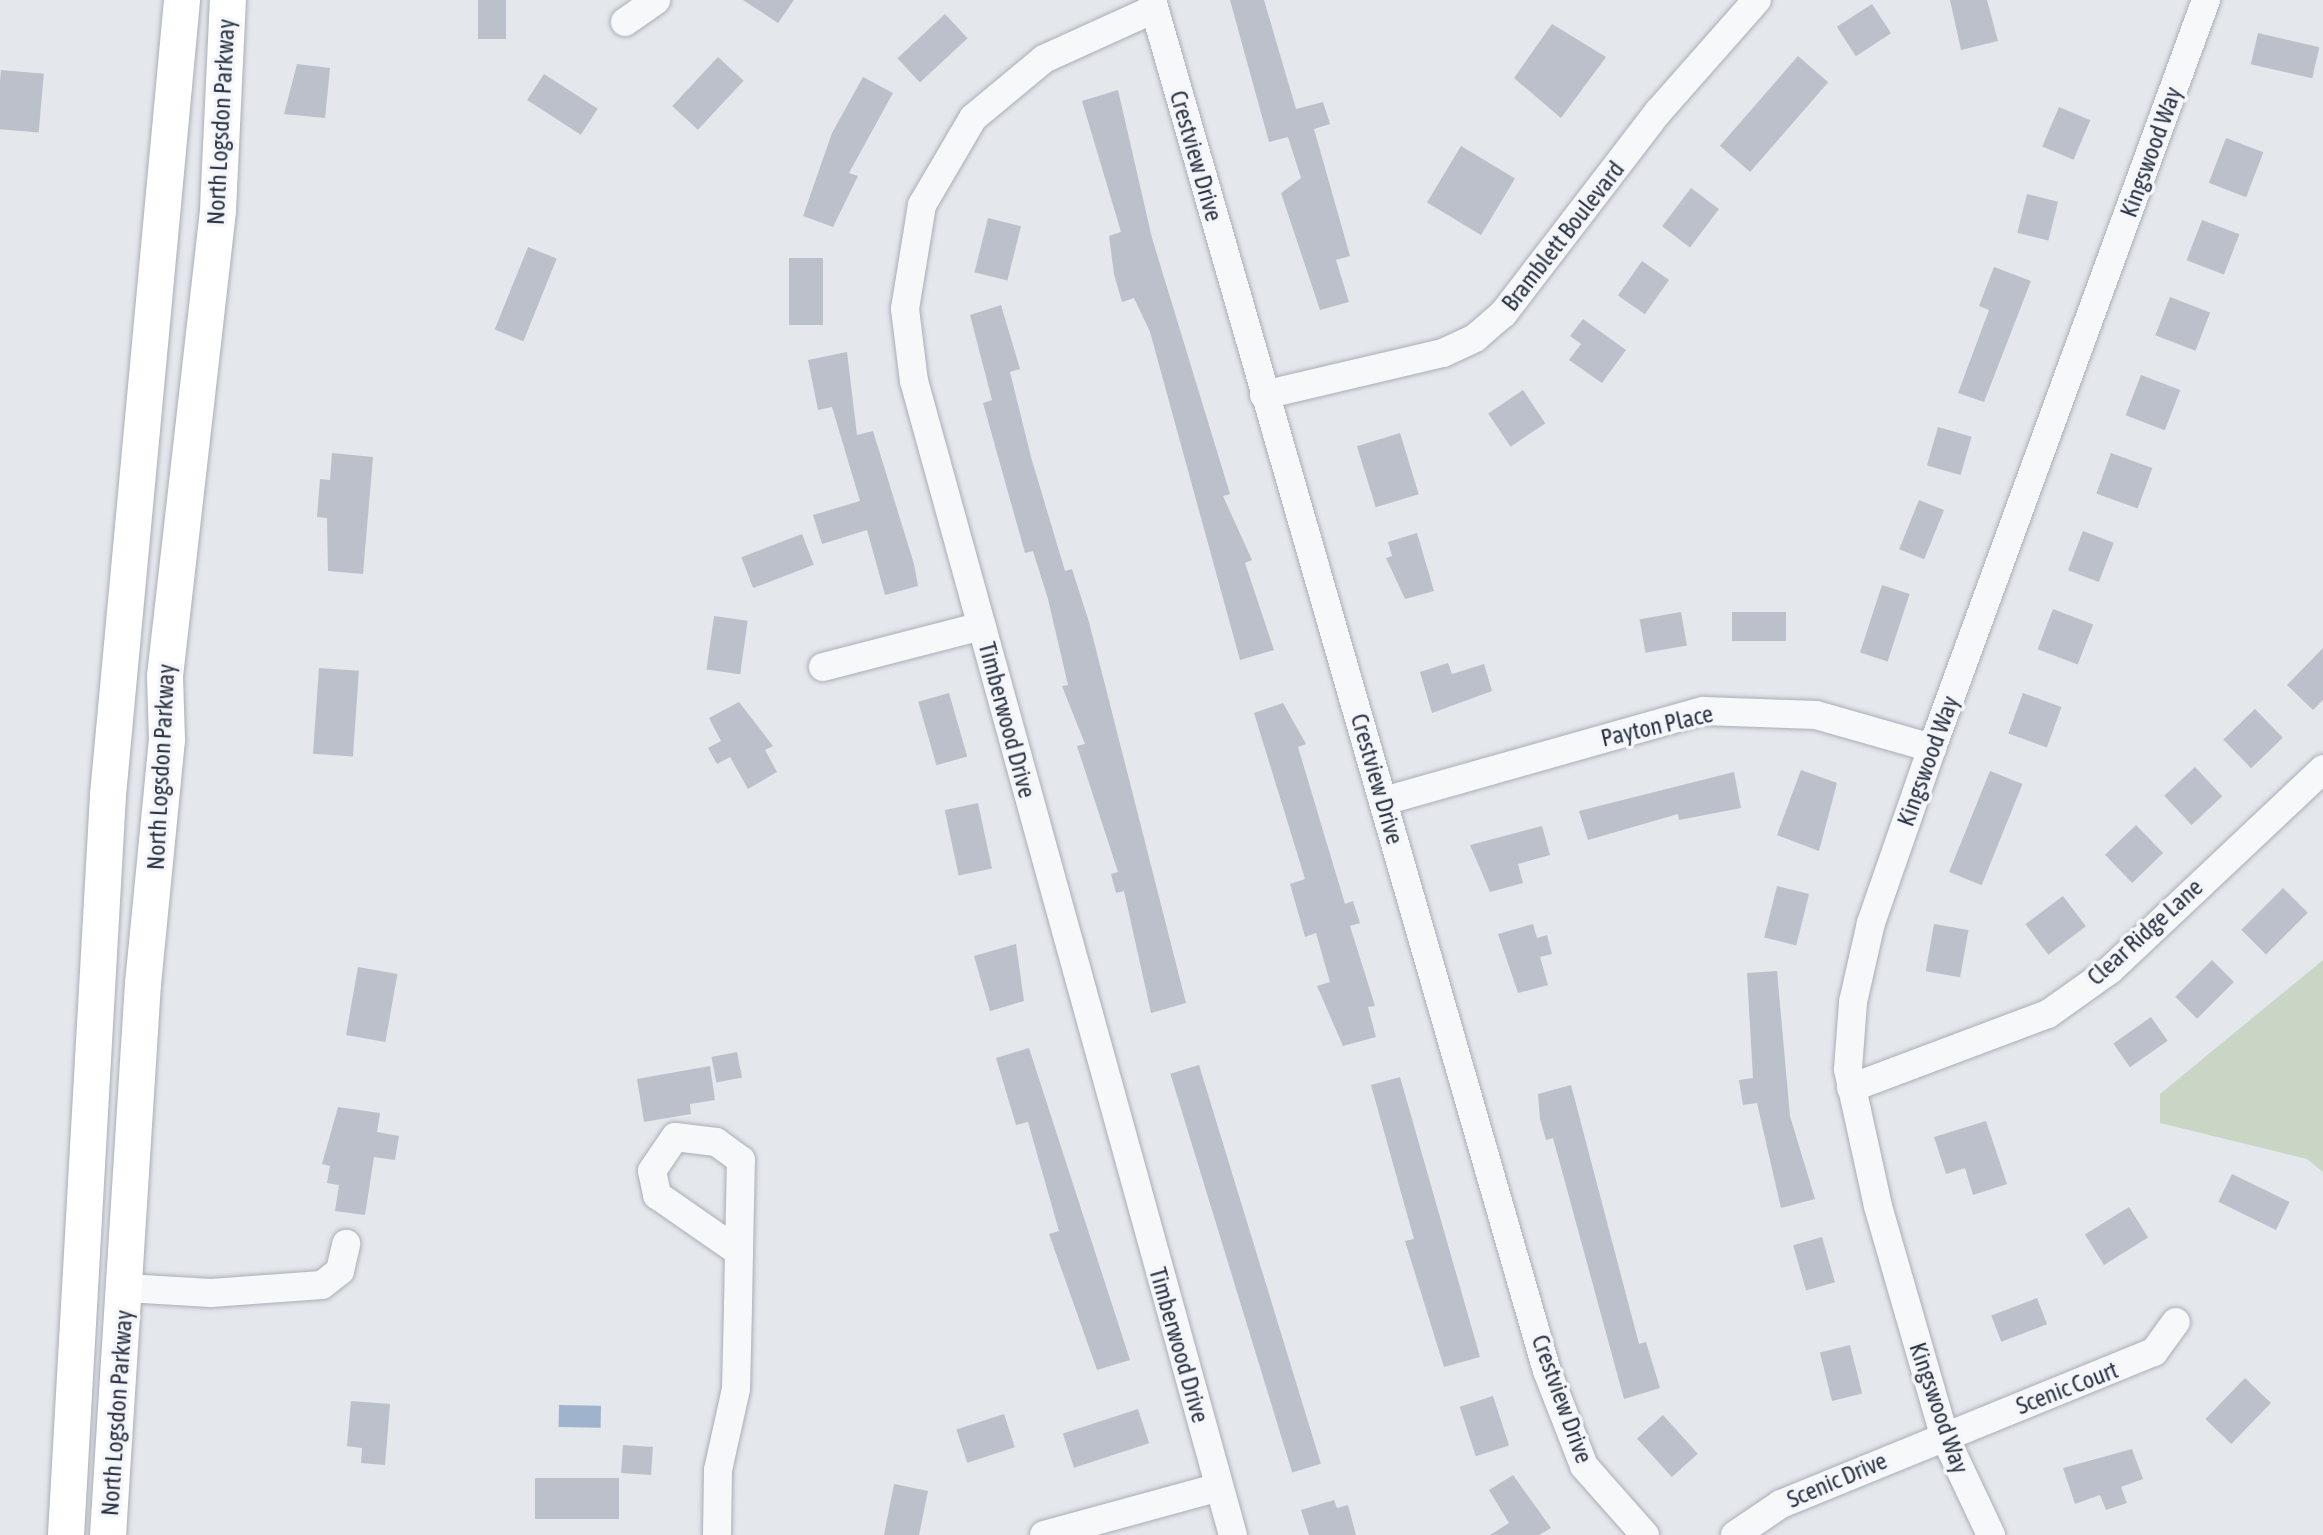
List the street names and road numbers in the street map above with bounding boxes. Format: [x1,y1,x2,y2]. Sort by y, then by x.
street label: North Logsdon Parkway [201,18,241,226]
street label: Kingswood Way [2114,83,2188,221]
street label: Crestview Drive [1164,87,1228,225]
street label: Bramblett Boulevard [1496,155,1630,317]
street label: Timberwood Drive [972,639,1042,801]
street label: North Logsdon Parkway [141,663,181,871]
street label: Kingswood Way [1891,692,1965,830]
street label: Payton Place [1598,699,1716,753]
street label: Crestview Drive [1345,710,1409,848]
street label: Clear Ridge Lane [2081,873,2209,991]
street label: Timberwood Drive [1143,1264,1215,1426]
street label: North Logsdon Parkway [95,1309,139,1517]
street label: Crestview Drive [1525,1331,1599,1467]
street label: Kingswood Way [1903,1339,1975,1477]
street label: Scenic Court [2012,1355,2122,1421]
street label: Scenic Drive [1783,1446,1891,1514]

